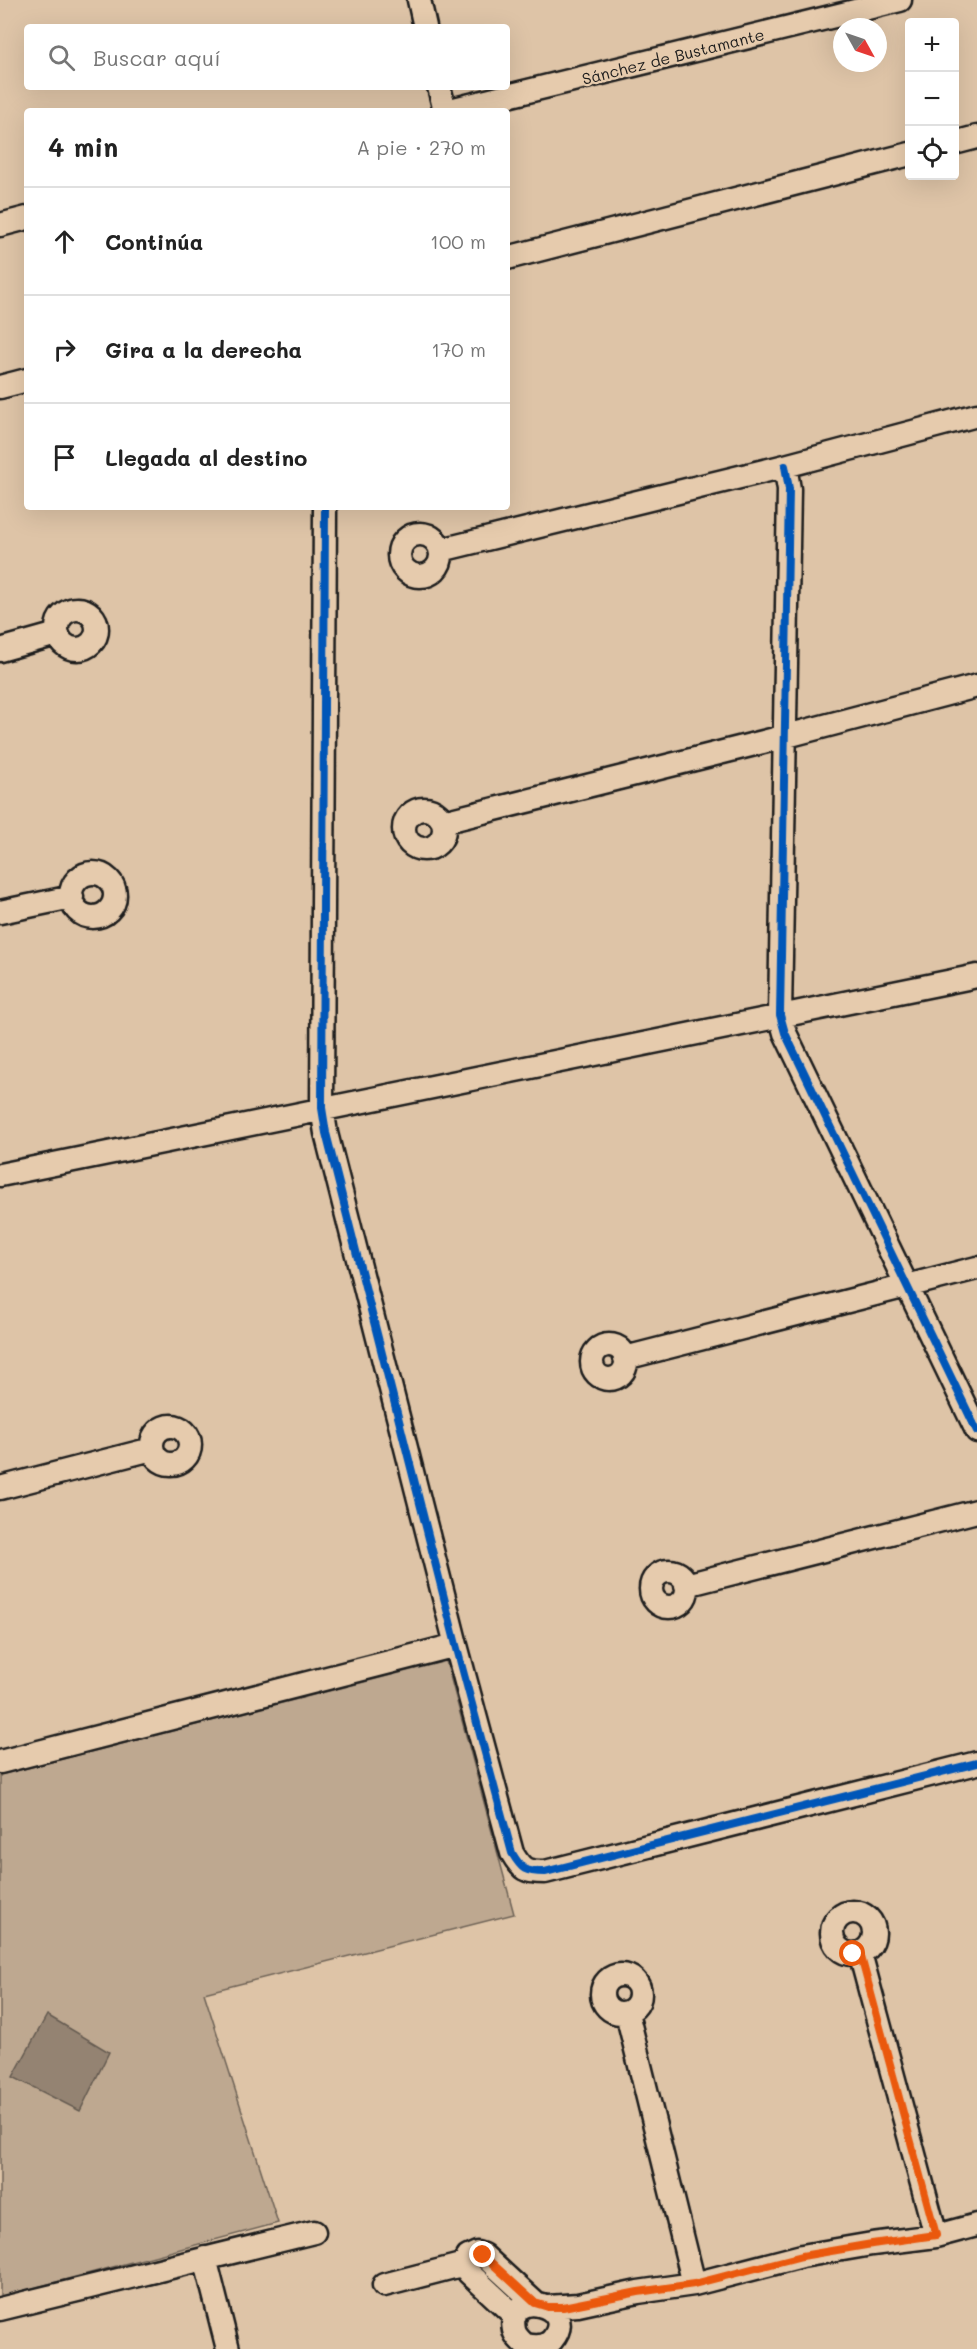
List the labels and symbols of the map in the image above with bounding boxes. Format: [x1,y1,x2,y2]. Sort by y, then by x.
north arrow [833,18,887,72]
street label: Sánchez de Bustamante [580,23,766,89]
route start [839,1940,865,1966]
route end [469,2241,495,2267]

